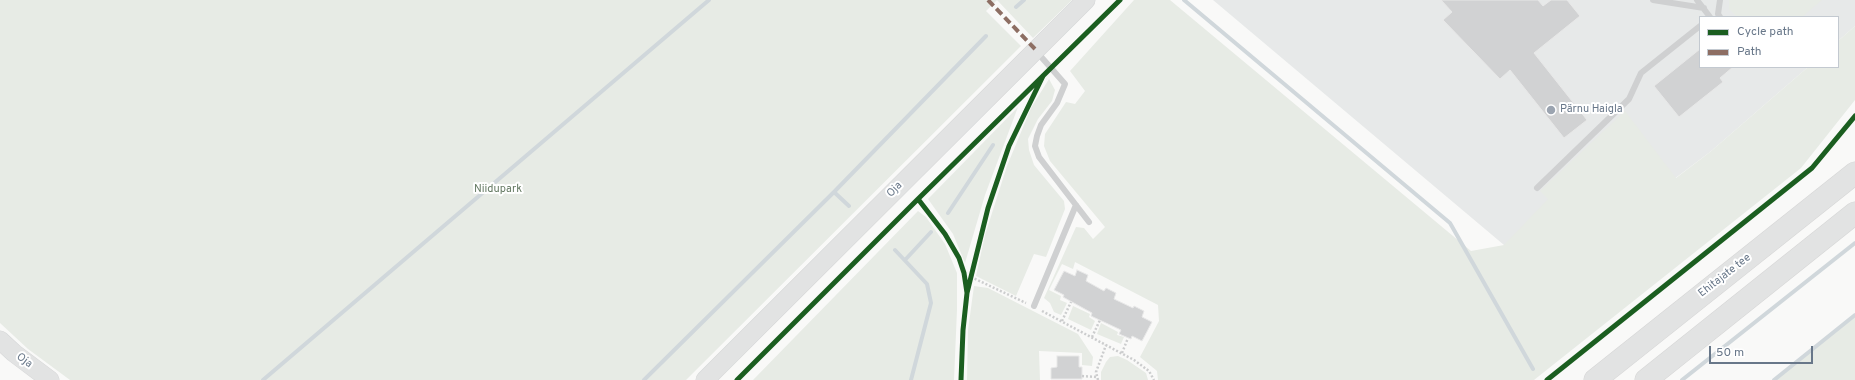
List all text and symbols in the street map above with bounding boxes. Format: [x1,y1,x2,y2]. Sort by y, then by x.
legend [1699,16,1839,68]
text: Cycle path [1737,24,1794,40]
text: Path [1737,44,1762,60]
place label: Pärnu Haigla [1560,103,1623,117]
marker: Pärnu Haigla [1545,104,1557,116]
street label: Oja [884,179,906,201]
park label: Niidupark [474,183,522,197]
street label: Ehitajate tee [1696,251,1754,301]
scale bar [1711,338,1815,364]
text: 50 m [1716,345,1744,361]
street label: Oja [13,351,35,371]

